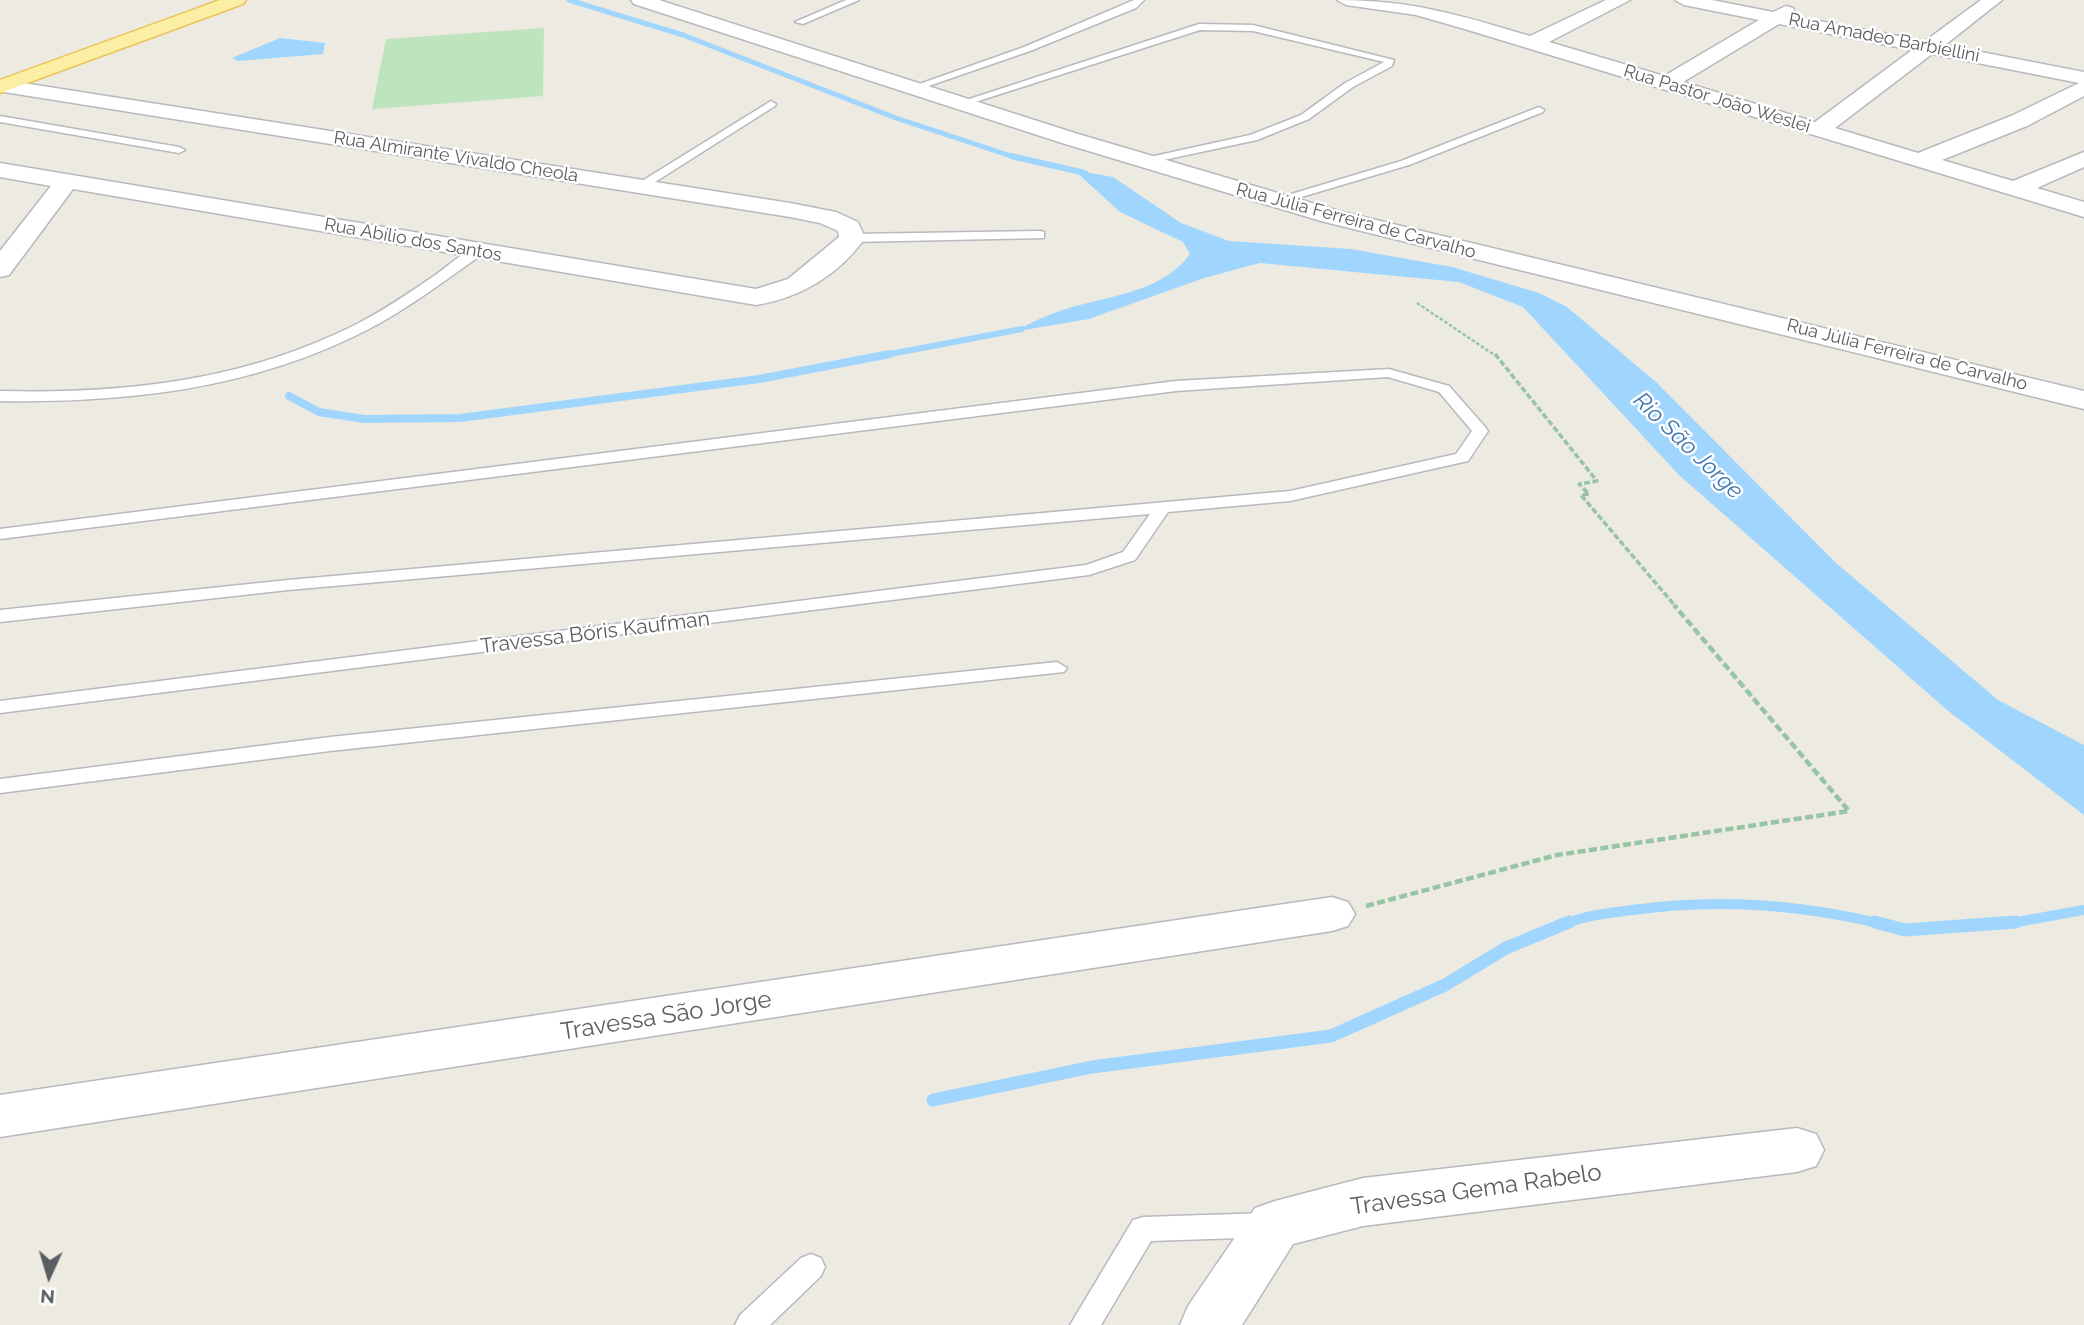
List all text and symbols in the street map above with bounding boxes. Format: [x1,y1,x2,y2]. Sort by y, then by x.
street label: Rua Amadeo Barbiellini [1787,9,1981,67]
street label: Rua Pastor João Weslei [1621,60,1813,138]
street label: Rua Almirante Vivaldo Cheola [332,127,580,187]
street label: Rua Júlia Ferreira de Carvalho [1234,179,1478,263]
street label: Rua Abílio dos Santos [323,214,503,266]
street label: Rua Júlia Ferreira de Carvalho [1784,315,2030,395]
water label: Rio São Jorge [1628,387,1748,505]
street label: Travessa Bóris Kaufman [479,606,711,660]
street label: Travessa São Jorge [559,985,773,1047]
street label: Travessa Gema Rabelo [1349,1158,1603,1222]
north arrow [14,1241,84,1311]
text: N [40,1285,56,1308]

